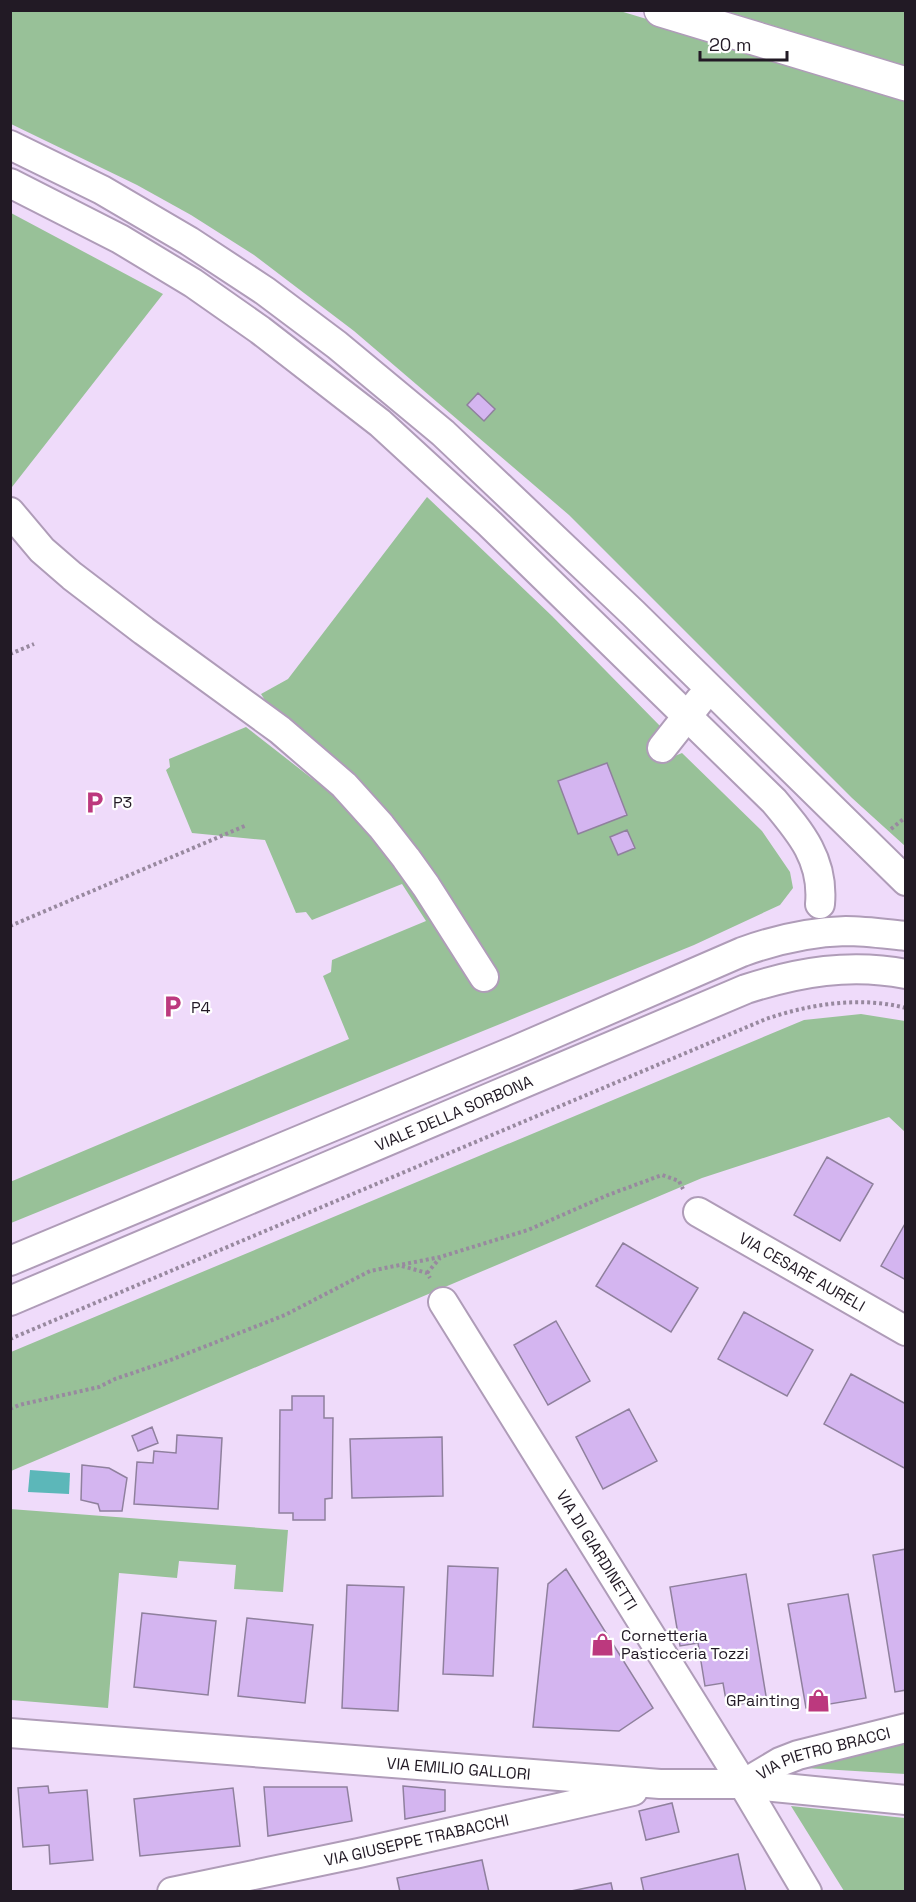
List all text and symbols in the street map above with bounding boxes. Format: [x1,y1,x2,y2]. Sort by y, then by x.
scale bar [700,24,787,62]
text: 20 m [709,33,752,56]
parking icon: P3 [82,789,108,815]
place label: P3 [113,792,132,813]
parking icon: P4 [160,994,186,1020]
place label: P4 [191,997,211,1018]
street label: VIALE DELLA SORBONA [372,1071,536,1156]
street label: VIA CESARE AURELI [735,1228,869,1316]
street label: VIA DI GIARDINETTI [551,1486,642,1614]
place label: Cornetteria Pasticceria Tozzi [621,1625,749,1664]
shop icon: Cornetteria Pasticceria Tozzi [590,1631,616,1657]
shop icon: GPainting [805,1687,831,1713]
place label: GPainting [726,1690,800,1711]
street label: VIA PIETRO BRACCI [753,1722,892,1785]
street label: VIA EMILIO GALLORI [386,1753,532,1785]
street label: VIA GIUSEPPE TRABACCHI [322,1809,511,1871]

